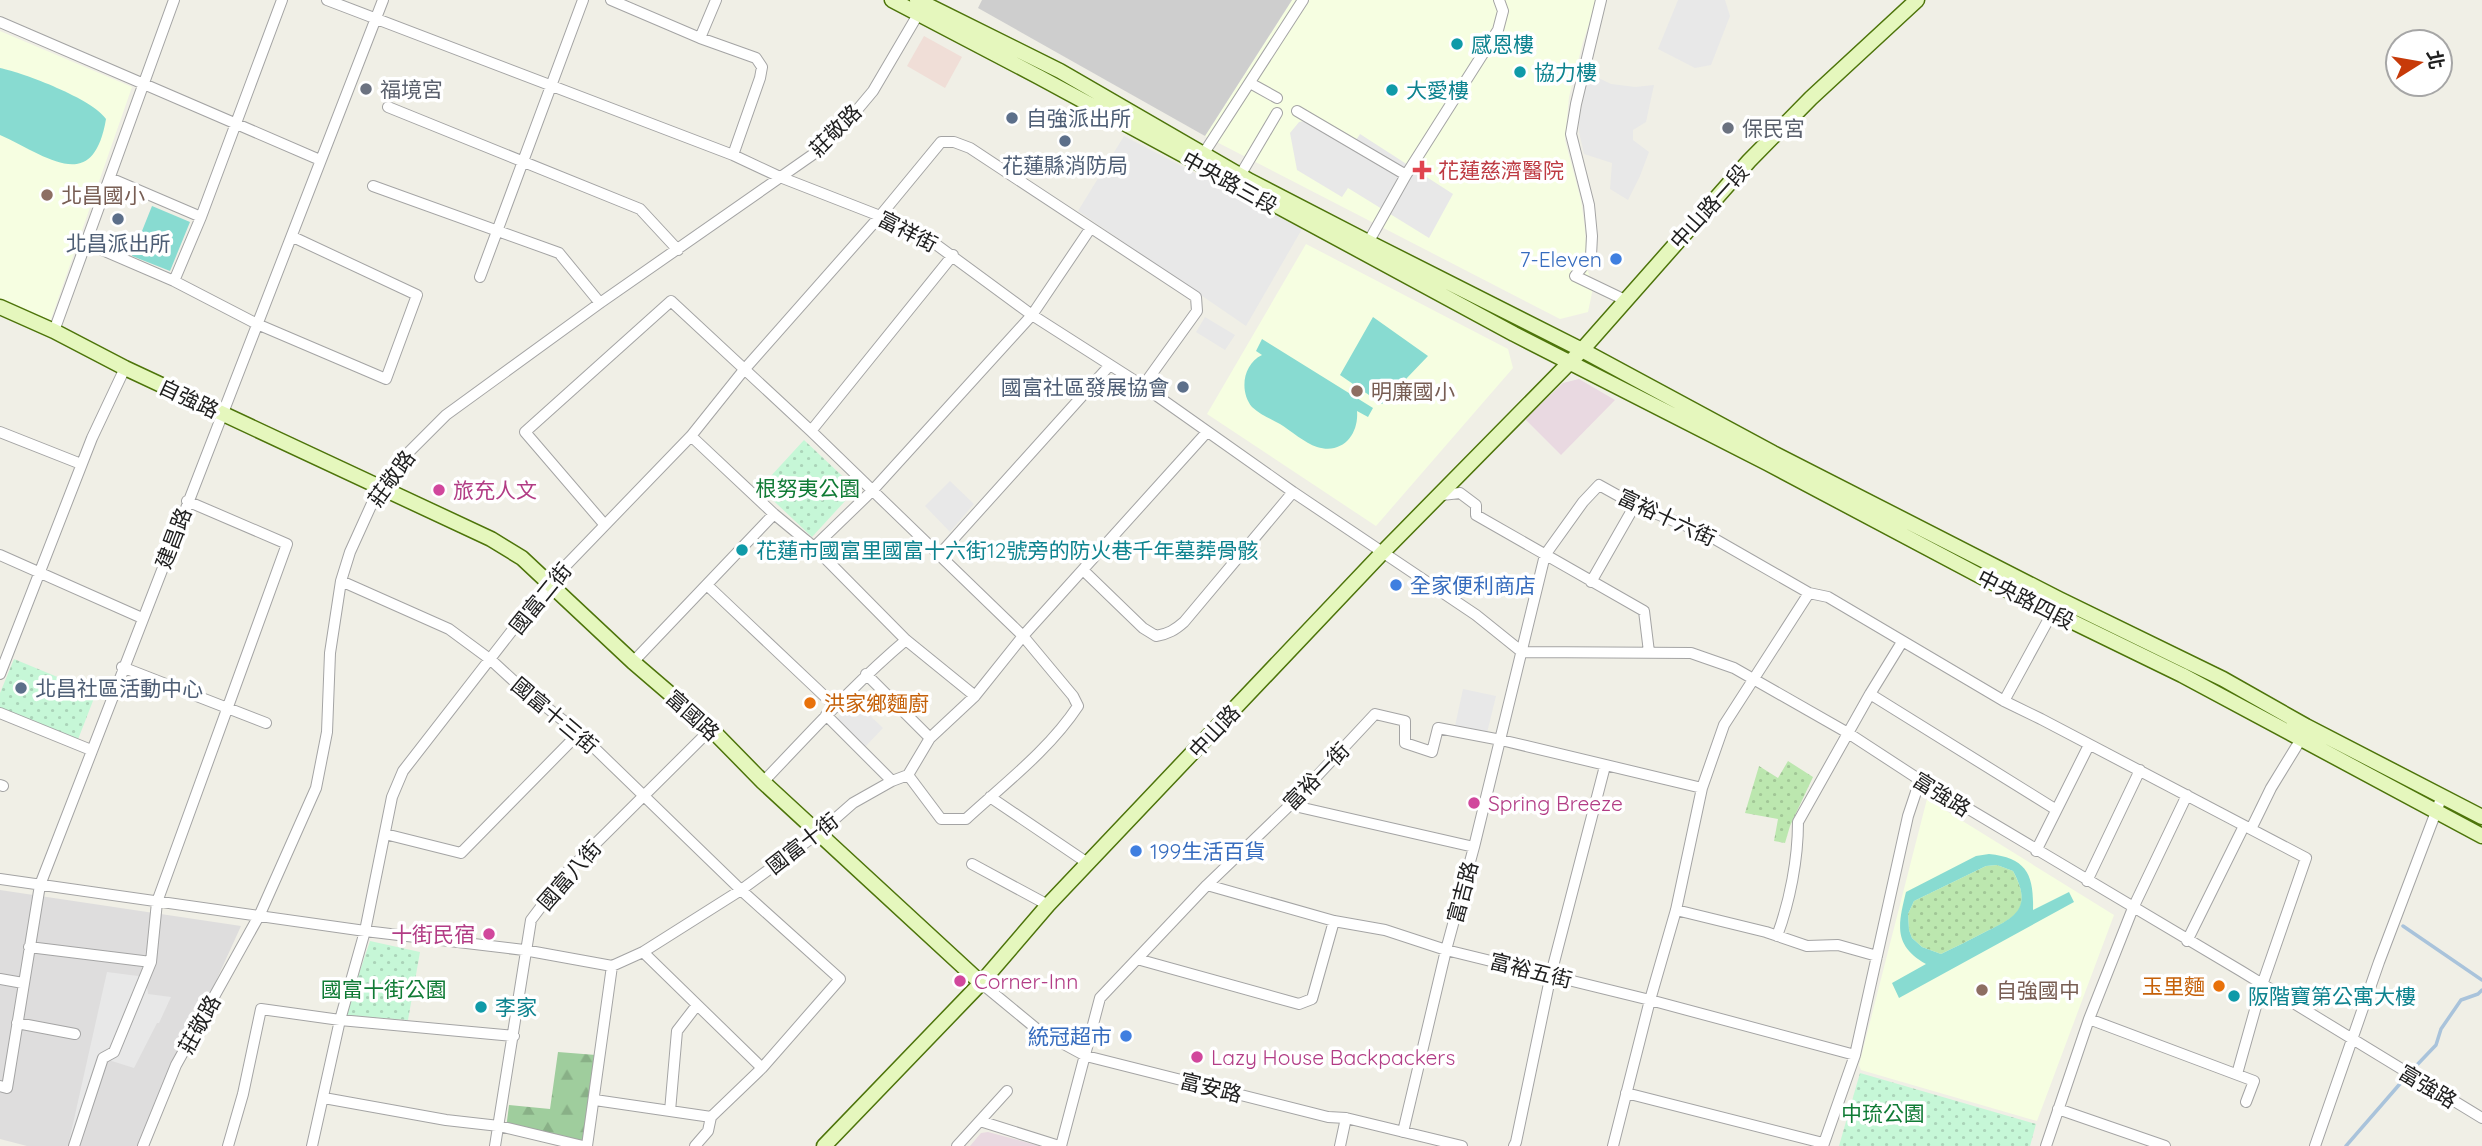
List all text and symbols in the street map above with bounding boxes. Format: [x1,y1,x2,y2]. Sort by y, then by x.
north arrow [2384,28,2454,98]
place label: 感恩樓 [1471,31,1534,57]
marker: 感恩樓 [1449,36,1465,52]
text: 北 [2422,48,2449,71]
place label: 協力樓 [1534,59,1597,85]
marker: 協力樓 [1512,64,1528,80]
place label: 福境宮 [380,76,443,102]
place label: 大愛樓 [1406,77,1469,103]
marker: 福境宮 [358,81,374,97]
marker: 大愛樓 [1384,82,1400,98]
street label: 莊敬路 [804,99,866,161]
place label: 自強派出所 [1026,105,1131,131]
marker: 自強派出所 [1004,110,1020,126]
place label: 保民宮 [1742,115,1805,141]
marker: 保民宮 [1720,120,1736,136]
marker: 花蓮縣消防局 [1057,133,1073,149]
street label: 中央路三段 [1178,145,1282,219]
place label: 花蓮縣消防局 [1002,152,1128,178]
place label: 花蓮慈濟醫院 [1438,157,1564,183]
street label: 中山路一段 [1664,158,1754,254]
marker: 花蓮慈濟醫院 [1412,160,1432,180]
place label: 北昌國小 [61,182,145,208]
marker: 北昌國小 [39,187,55,203]
street label: 富祥街 [874,205,942,257]
marker: 北昌派出所 [110,211,126,227]
place label: 北昌派出所 [66,230,171,256]
place label: 7-Eleven [1520,246,1602,272]
marker: 7-Eleven [1608,251,1624,267]
street label: 自強路 [155,373,223,423]
place label: 國富社區發展協會 [1001,374,1169,400]
place label: 明廉國小 [1371,378,1455,404]
marker: 國富社區發展協會 [1175,379,1191,395]
marker: 明廉國小 [1349,383,1365,399]
street label: 莊敬路 [362,445,420,511]
park label: 根努夷公園 [756,475,861,501]
place label: 旅充人文 [453,477,537,503]
marker: 旅充人文 [431,482,447,498]
street label: 富裕十六街 [1614,483,1720,551]
street label: 建昌路 [150,504,196,572]
place label: 花蓮市國富里國富十六街12號旁的防火巷千年墓葬骨骸 [756,537,1258,563]
marker: 花蓮市國富里國富十六街12號旁的防火巷千年墓葬骨骸 [734,542,750,558]
street label: 國富二街 [503,557,577,639]
street label: 中央路四段 [1973,564,2079,634]
place label: 全家便利商店 [1410,572,1536,598]
marker: 全家便利商店 [1388,577,1404,593]
street label: 國富十三街 [506,671,604,759]
place label: 北昌社區活動中心 [35,675,203,701]
marker: 北昌社區活動中心 [13,680,29,696]
street label: 富國路 [661,684,725,746]
place label: 洪家鄉麵廚 [824,690,929,716]
marker: 洪家鄉麵廚 [802,695,818,711]
street label: 中山路 [1183,699,1245,763]
street label: 富裕一街 [1277,737,1355,815]
street label: 富強路 [1908,766,1976,822]
place label: Spring Breeze [1488,790,1623,816]
marker: Spring Breeze [1466,795,1482,811]
street label: 國富十街 [761,807,843,879]
street label: 國富八街 [532,835,606,915]
place label: 199生活百貨 [1150,838,1265,864]
marker: 199生活百貨 [1128,843,1144,859]
street label: 富吉路 [1441,858,1483,926]
place label: 十街民宿 [391,921,475,947]
marker: 十街民宿 [481,926,497,942]
street label: 富裕五街 [1487,947,1575,993]
place label: Corner-Inn [974,968,1078,994]
marker: Corner-Inn [952,973,968,989]
place label: 玉里麵 [2142,973,2205,999]
park label: 國富十街公園 [321,976,447,1002]
place label: 自強國中 [1996,977,2080,1003]
marker: 玉里麵 [2211,978,2227,994]
marker: 自強國中 [1974,982,1990,998]
place label: 阪階寶第公寓大樓 [2248,983,2416,1009]
marker: 阪階寶第公寓大樓 [2226,988,2242,1004]
street label: 莊敬路 [172,990,226,1058]
place label: 李家 [495,994,537,1020]
marker: 李家 [473,999,489,1015]
place label: 統冠超市 [1028,1023,1112,1049]
marker: 統冠超市 [1118,1028,1134,1044]
place label: Lazy House Backpackers [1211,1044,1455,1070]
marker: Lazy House Backpackers [1189,1049,1205,1065]
street label: 富強路 [2394,1059,2462,1113]
street label: 富安路 [1177,1067,1245,1107]
park label: 中琉公園 [1841,1100,1925,1126]

